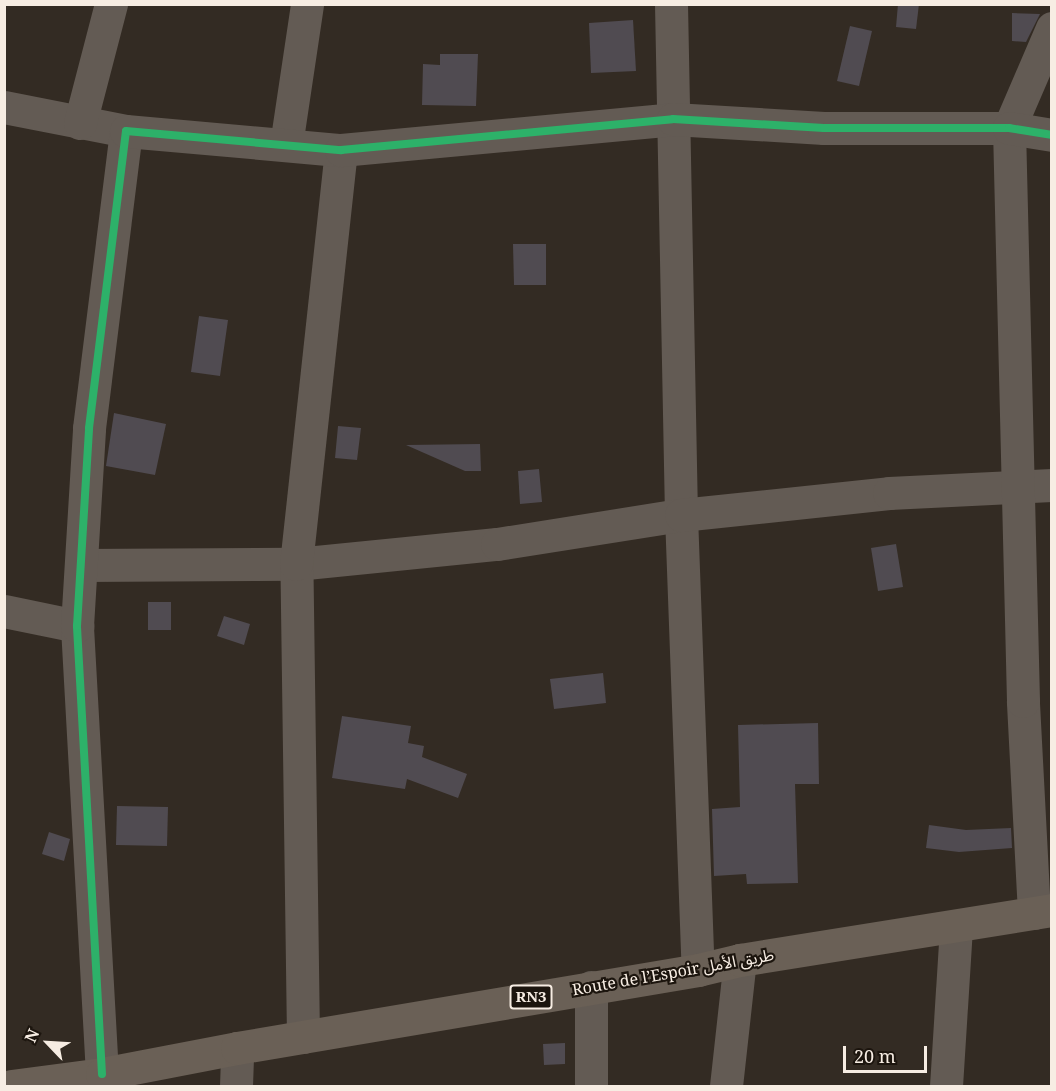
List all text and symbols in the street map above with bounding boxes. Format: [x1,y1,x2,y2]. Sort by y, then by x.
street label: Route de l’Espoir طريق الأمل [571,945,775,999]
road number: RN3 [508,985,554,1009]
north arrow [18,1013,78,1073]
text: N [19,1025,44,1046]
scale bar [846,1034,930,1072]
text: 20 m [854,1044,896,1068]

